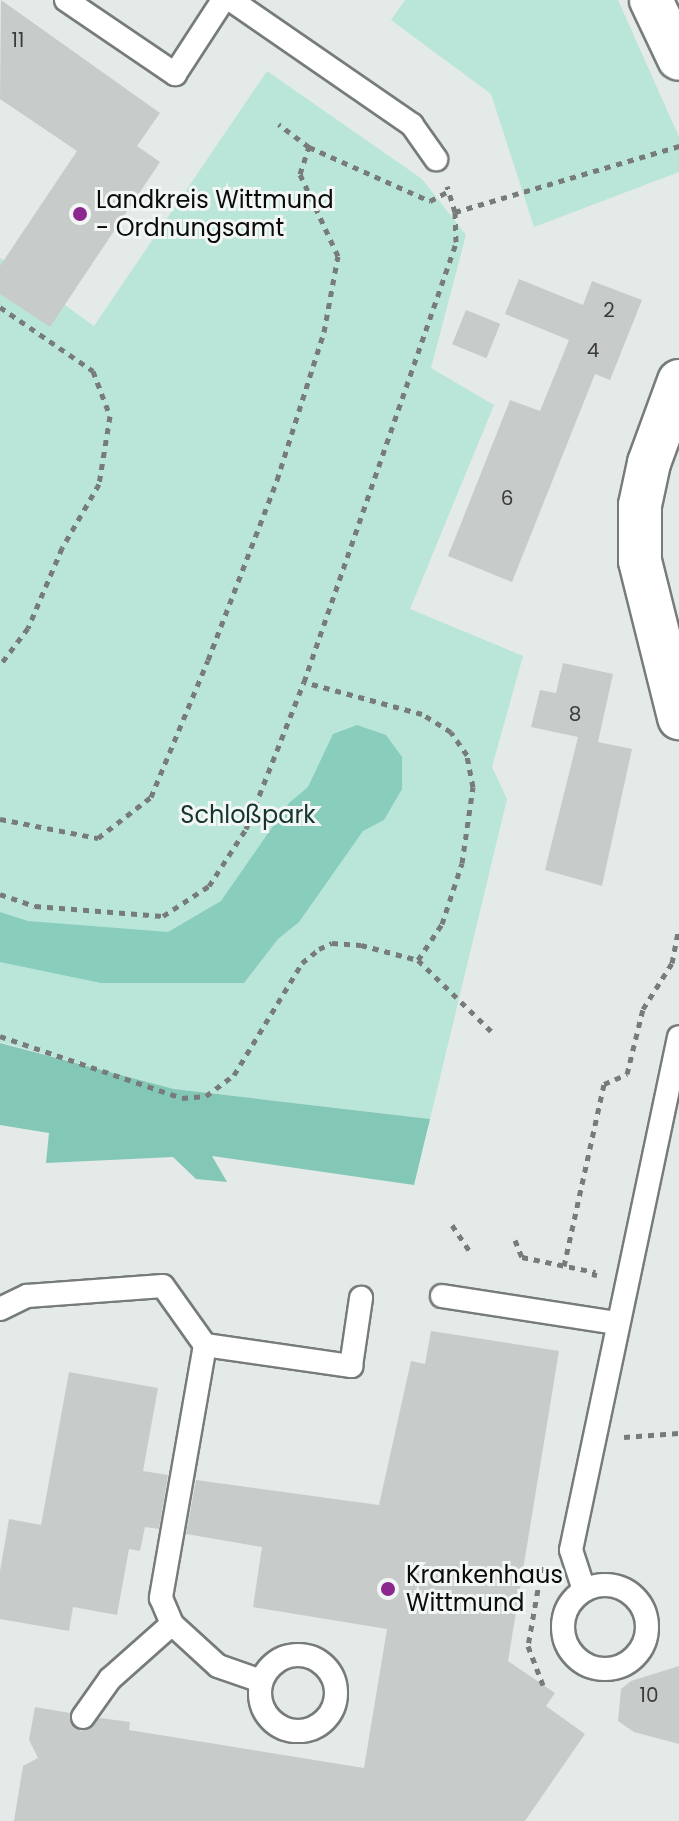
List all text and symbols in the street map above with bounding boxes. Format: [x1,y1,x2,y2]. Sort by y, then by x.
house number: 11 [12,28,24,52]
place label: Landkreis Wittmund - Ordnungsamt [96,186,334,242]
marker: Landkreis Wittmund - Ordnungsamt [71,205,89,223]
house number: 2 [603,298,615,322]
house number: 4 [587,338,599,362]
house number: 6 [501,486,513,510]
house number: 8 [569,702,581,726]
park label: Schloßpark [180,801,316,829]
place label: Krankenhaus Wittmund [406,1561,563,1617]
marker: Krankenhaus Wittmund [377,1578,399,1600]
house number: 10 [640,1683,658,1707]

